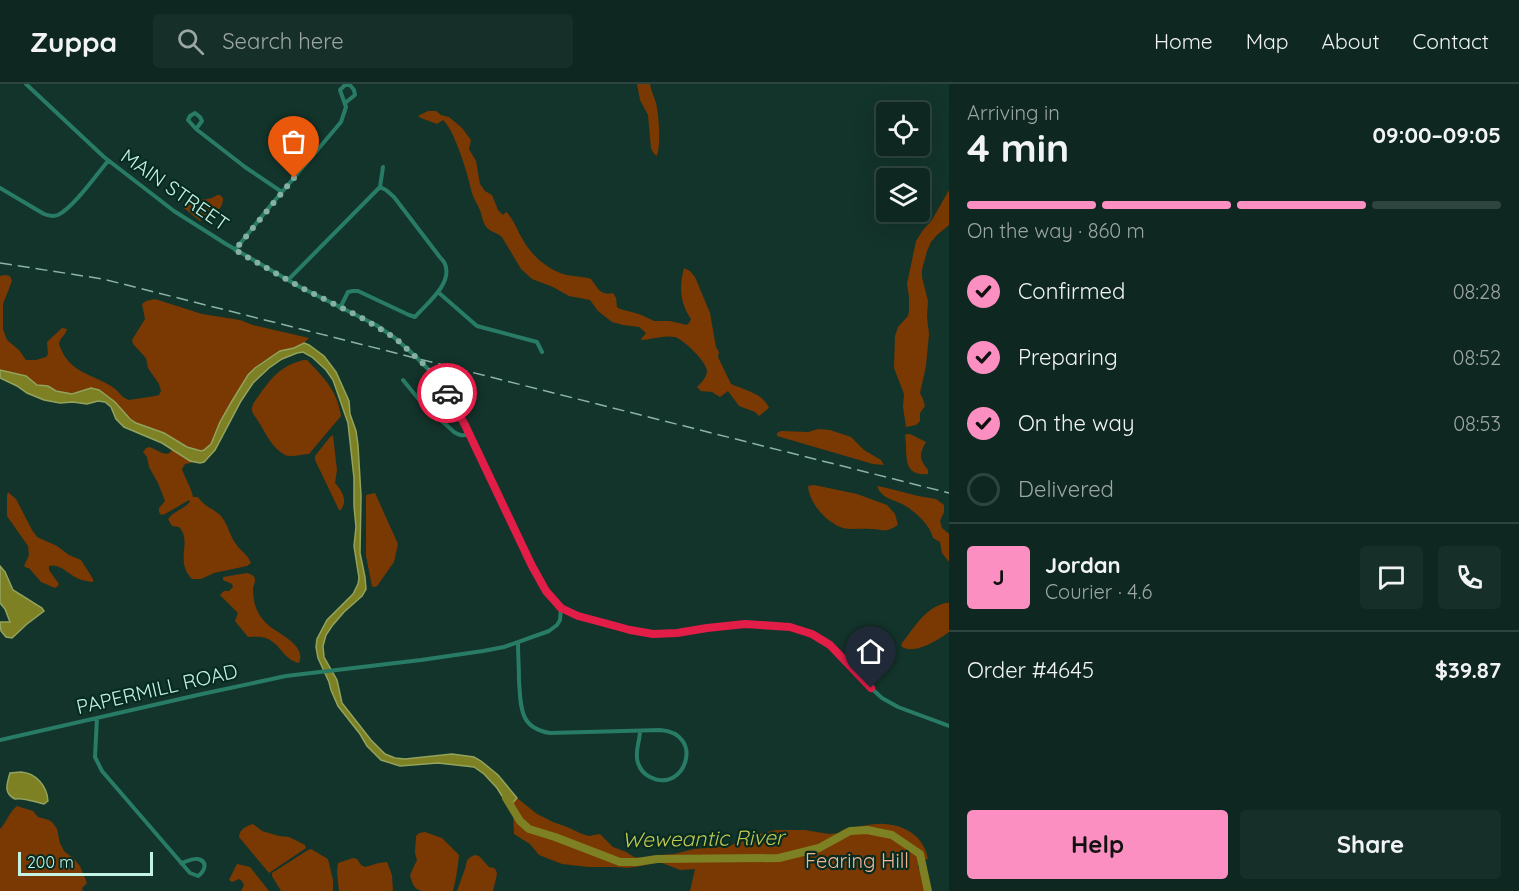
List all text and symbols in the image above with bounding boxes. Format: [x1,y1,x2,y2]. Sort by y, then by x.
search box [153,14,573,68]
text: Zuppa [30,24,117,59]
icon: search [174,25,207,58]
text: Search here [222,27,344,55]
text: Home [1154,28,1213,54]
text: Map [1246,28,1289,54]
text: About [1322,28,1380,54]
text: Contact [1413,28,1489,54]
text: Arriving in [967,100,1060,125]
map controls [876,102,930,222]
button: locate [876,102,930,156]
pin [268,116,319,178]
text: 09:00–09:05 [1372,121,1501,149]
text: 4 min [967,123,1069,172]
icon: bag [277,125,310,158]
street label: MAIN STREET [116,143,234,236]
button: layers [876,168,930,222]
text: On the way · 860 m [967,218,1145,243]
icon: check [967,275,1000,308]
text: Confirmed [1018,277,1125,305]
text: 08:28 [1453,279,1501,304]
icon: check [967,341,1000,374]
text: Preparing [1018,343,1118,371]
text: 08:52 [1453,345,1501,370]
courier [417,363,477,423]
icon: car [431,377,464,410]
icon: check [967,407,1000,440]
text: On the way [1018,409,1134,437]
text: 08:53 [1453,411,1501,436]
text: Delivered [1018,475,1114,503]
button: chat [1360,546,1423,609]
button: phone [1438,546,1501,609]
text: Jordan [1045,551,1121,579]
text: J [992,563,1005,591]
text: Courier · 4.6 [1045,579,1152,604]
pin [845,626,896,688]
icon: home [854,635,887,668]
text: Order #4645 [967,656,1094,684]
text: $39.87 [1435,656,1501,684]
street label: PAPERMILL ROAD [74,658,240,719]
button: Help [967,810,1228,879]
button: Share [1240,810,1501,879]
water label: Weweantic River [622,824,787,852]
park label: Fearing Hill [805,848,909,873]
scale bar [18,849,153,876]
text: 200 m [27,852,74,872]

